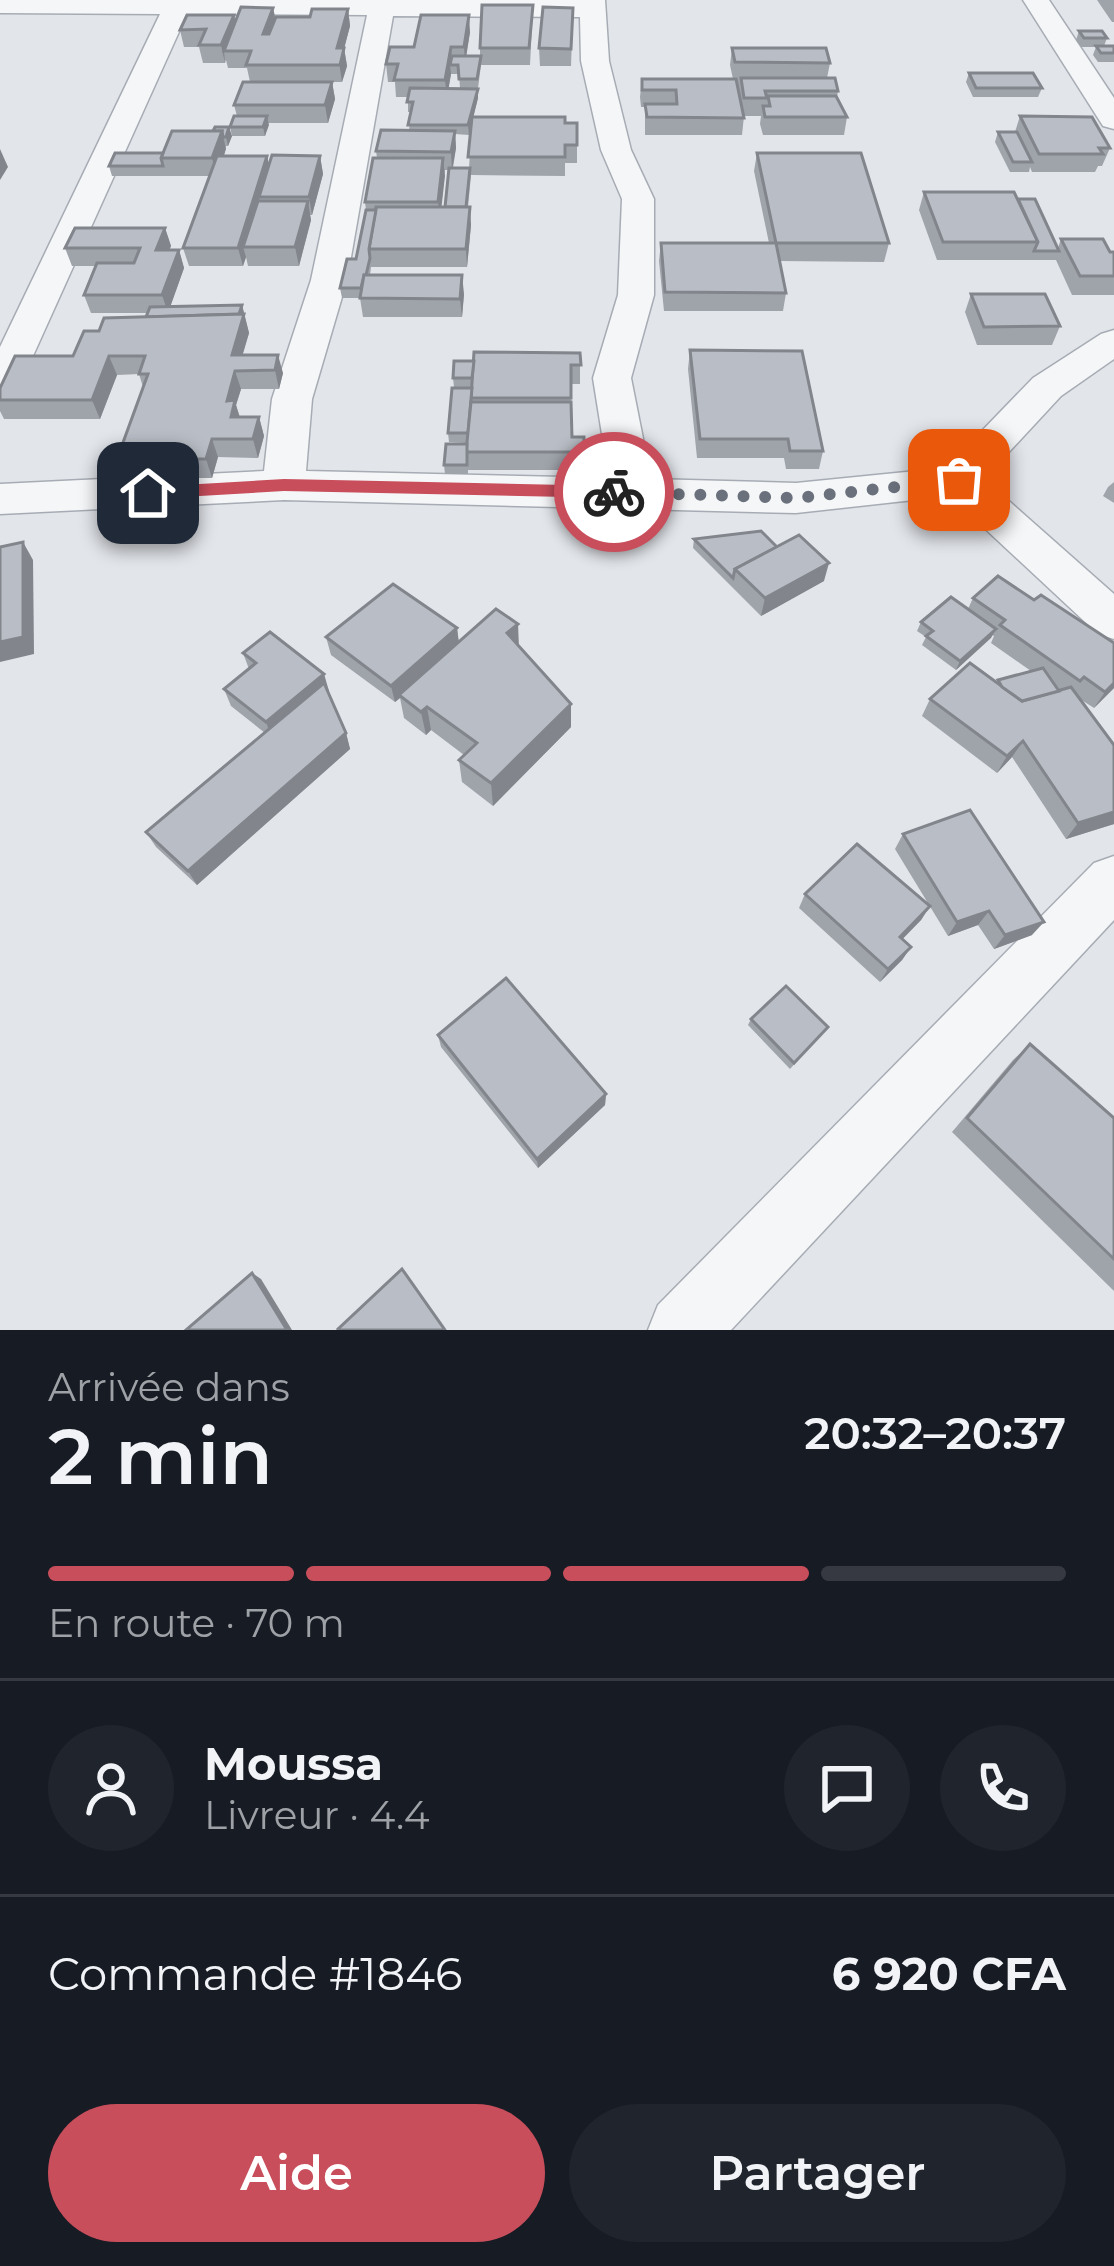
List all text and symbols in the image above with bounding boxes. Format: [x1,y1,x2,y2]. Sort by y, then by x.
pin [908,429,1010,531]
courier [554,432,674,552]
pin [97,442,199,544]
icon: bag [926,447,992,513]
icon: bike [581,459,647,525]
icon: home [115,460,181,526]
text: Arrivée dans [48,1363,290,1411]
text: 20:32–20:37 [804,1405,1066,1460]
text: 2 min [48,1408,273,1504]
text: En route · 70 m [48,1599,345,1647]
button: person [48,1725,174,1851]
button: chat [784,1725,910,1851]
button: phone [940,1725,1066,1851]
text: Moussa [204,1736,383,1791]
text: Livreur · 4.4 [204,1791,430,1839]
text: Commande #1846 [48,1946,462,2001]
text: 6 920 CFA [832,1946,1066,2001]
button: Aide [48,2104,545,2242]
button: Partager [569,2104,1066,2242]

